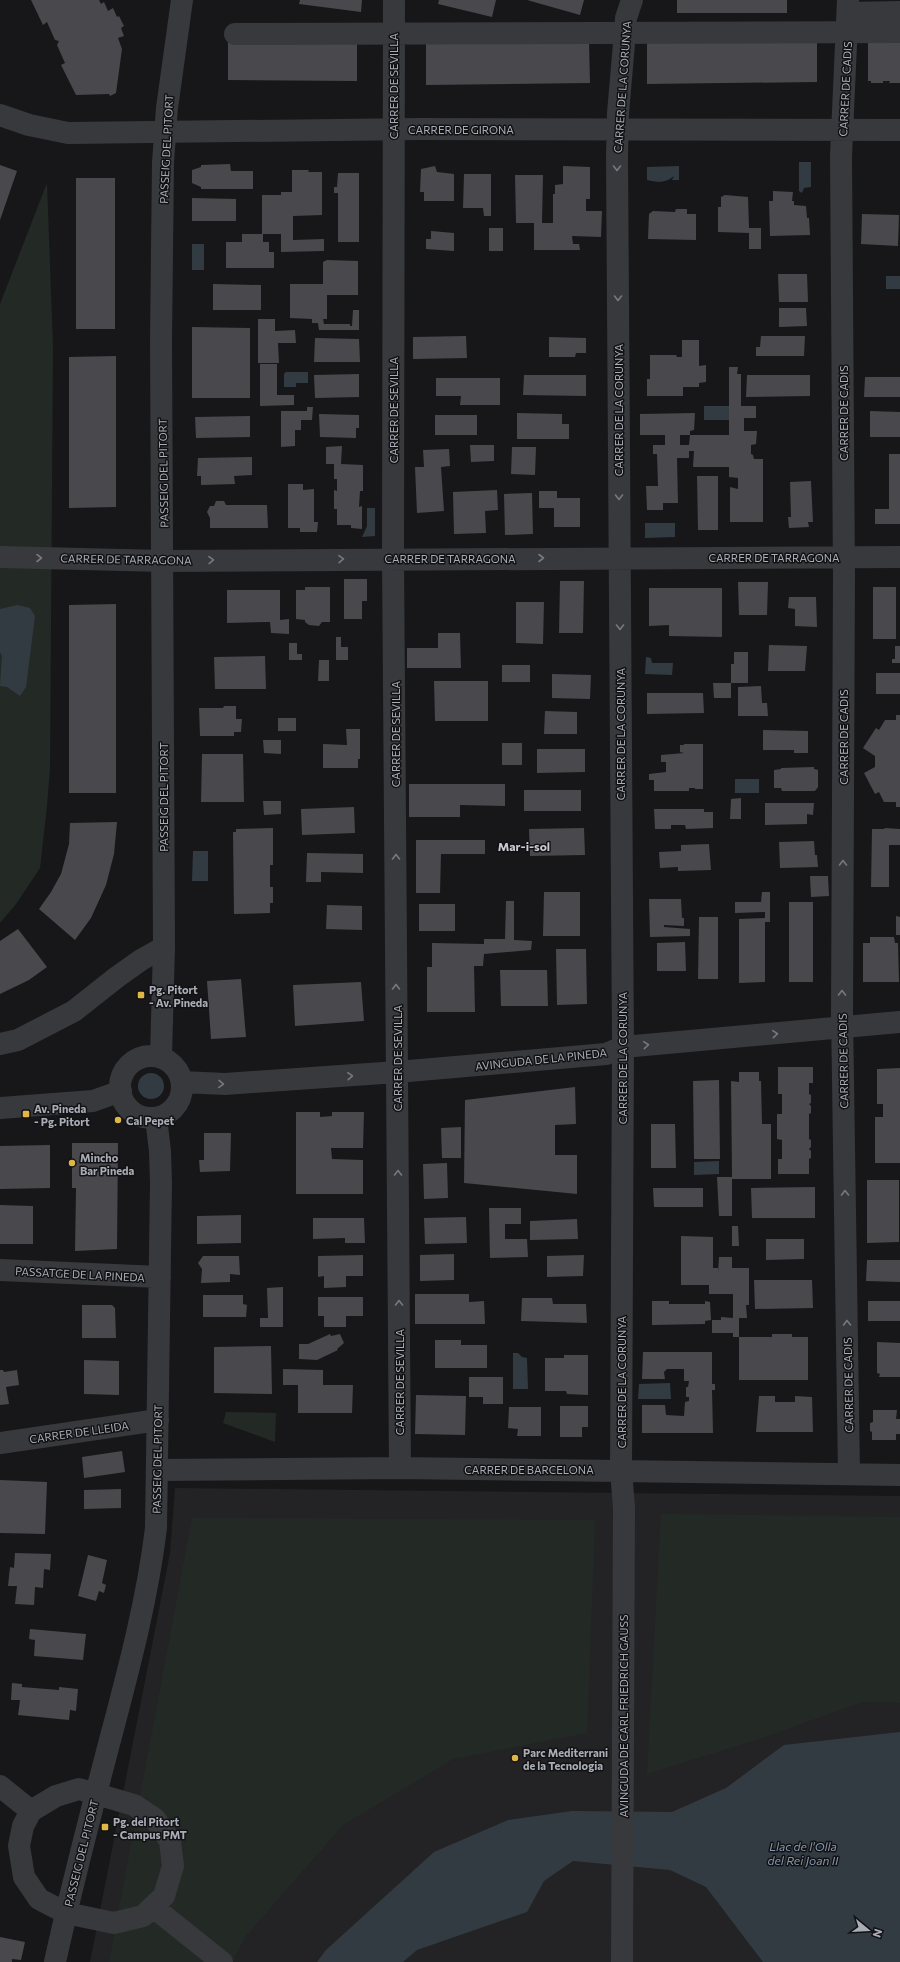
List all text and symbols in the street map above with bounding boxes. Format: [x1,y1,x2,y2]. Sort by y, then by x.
street label: CARRER DE LA CORUNYA [611,20,633,153]
street label: CARRER DE SEVILLA [387,32,400,139]
street label: CARRER DE CADIS [836,41,854,137]
street label: PASSEIG DEL PITORT [157,94,175,204]
street label: CARRER DE GIRONA [408,123,514,136]
one-way arrow [613,165,621,171]
one-way arrow [614,295,622,301]
street label: CARRER DE LA CORUNYA [612,343,625,476]
street label: CARRER DE SEVILLA [387,356,400,463]
street label: CARRER DE CADIS [837,365,850,461]
street label: PASSEIG DEL PITORT [156,418,170,528]
one-way arrow [615,494,623,500]
street label: CARRER DE TARRAGONA [60,551,192,567]
street label: CARRER DE TARRAGONA [708,551,840,564]
street label: CARRER DE TARRAGONA [384,552,516,565]
one-way arrow [36,554,42,562]
one-way arrow [538,554,544,562]
one-way arrow [338,555,344,563]
one-way arrow [208,556,214,564]
one-way arrow [616,624,624,630]
street label: CARRER DE LA CORUNYA [614,667,627,800]
street label: CARRER DE SEVILLA [389,680,402,787]
street label: CARRER DE CADIS [837,689,850,785]
street label: PASSEIG DEL PITORT [157,742,170,852]
district label: Mar-i-sol [498,839,550,853]
one-way arrow [391,854,400,860]
one-way arrow [839,860,847,866]
place label: Pg. Pitort - Av. Pineda [149,983,208,1009]
one-way arrow [392,984,400,990]
marker: Pg. Pitort - Av. Pineda [136,990,146,1000]
one-way arrow [838,990,846,996]
street label: CARRER DE LA CORUNYA [616,991,629,1124]
street label: CARRER DE SEVILLA [391,1004,404,1111]
street label: CARRER DE CADIS [836,1013,850,1109]
one-way arrow [772,1029,779,1038]
one-way arrow [643,1041,649,1050]
street label: AVINGUDA DE LA PINEDA [475,1046,608,1072]
one-way arrow [347,1071,353,1080]
one-way arrow [218,1080,224,1088]
place label: Av. Pineda - Pg. Pitort [34,1102,90,1128]
marker: Av. Pineda - Pg. Pitort [21,1109,31,1119]
place label: Cal Pepet [126,1114,174,1127]
marker: Cal Pepet [113,1115,123,1125]
place label: Mincho Bar Pineda [80,1151,135,1177]
marker: Mincho Bar Pineda [67,1158,77,1168]
one-way arrow [394,1170,402,1176]
one-way arrow [841,1190,849,1196]
street label: PASSATGE DE LA PINEDA [15,1264,146,1284]
one-way arrow [395,1300,403,1306]
street label: CARRER DE LA CORUNYA [615,1315,628,1448]
one-way arrow [843,1320,851,1326]
street label: CARRER DE SEVILLA [393,1328,406,1435]
street label: CARRER DE CADIS [841,1337,855,1433]
street label: PASSEIG DEL PITORT [150,1404,164,1514]
street label: CARRER DE LLEIDA [28,1419,130,1445]
street label: CARRER DE BARCELONA [464,1463,594,1476]
street label: AVINGUDA DE CARL FRIEDRICH GAUSS [617,1615,630,1817]
place label: Parc Mediterrani de la Tecnologia [523,1746,608,1772]
marker: Parc Mediterrani de la Tecnologia [510,1753,520,1763]
street label: PASSEIG DEL PITORT [61,1798,101,1908]
place label: Pg. del Pitort - Campus PMT [113,1815,187,1841]
marker: Pg. del Pitort - Campus PMT [100,1822,110,1832]
water label: Llac de l'Olla del Rei Joan II [768,1839,839,1868]
north arrow [848,1910,888,1950]
text: N [871,1927,885,1939]

